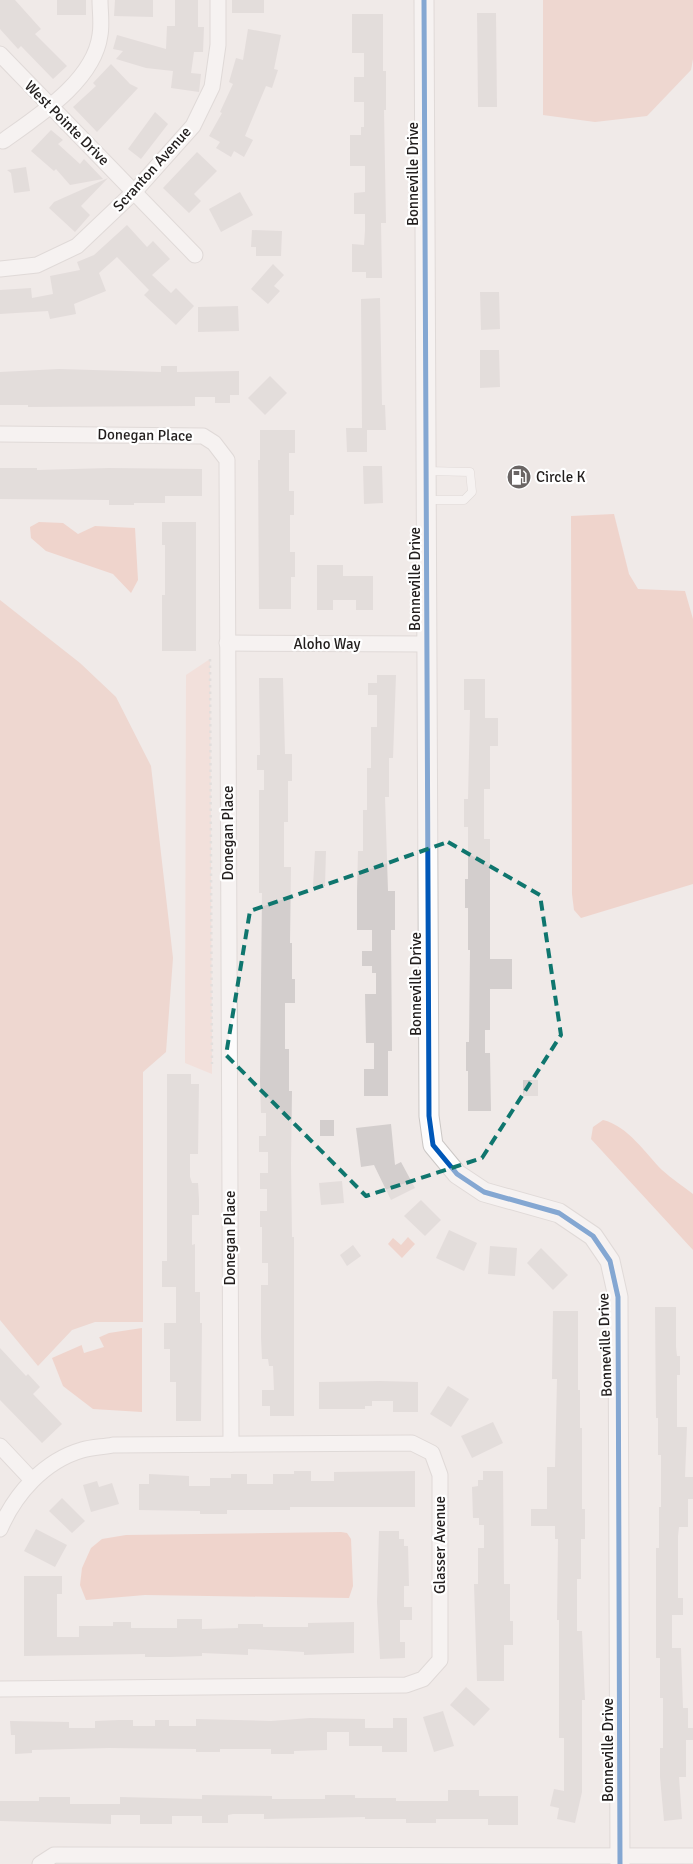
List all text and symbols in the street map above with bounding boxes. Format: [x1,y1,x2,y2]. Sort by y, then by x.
street label: West Pointe Drive [21,77,113,169]
street label: Bonneville Drive [404,122,422,226]
street label: Scranton Avenue [109,123,195,215]
street label: Donegan Place [97,425,193,445]
fuel station icon: Circle K [506,464,532,490]
place label: Circle K [536,468,585,486]
street label: Bonneville Drive [406,527,424,631]
street label: Aloho Way [294,635,360,653]
street label: Donegan Place [219,785,237,881]
street label: Bonneville Drive [407,932,425,1036]
street label: Donegan Place [221,1190,239,1286]
street label: Bonneville Drive [594,1293,616,1397]
street label: Glasser Avenue [431,1496,449,1594]
street label: Bonneville Drive [599,1698,617,1802]

